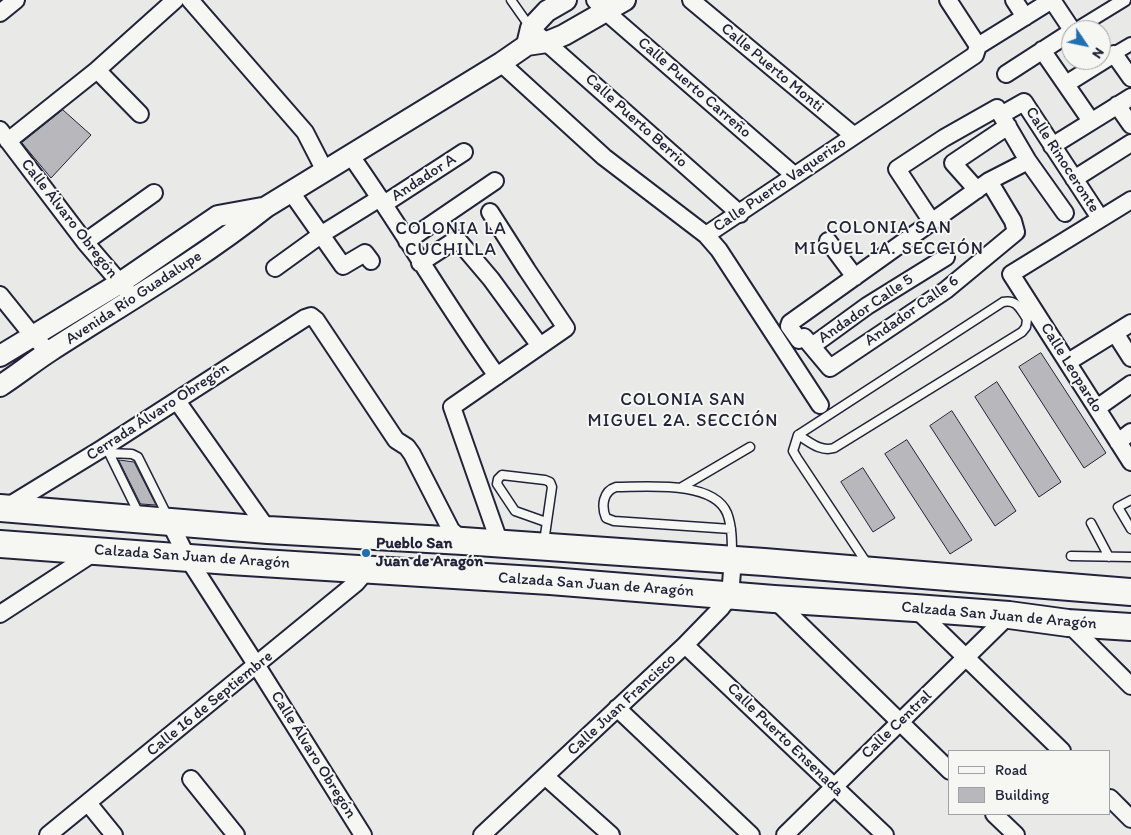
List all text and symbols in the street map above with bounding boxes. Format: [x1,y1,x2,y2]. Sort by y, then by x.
street label: Calle Puerto Monti [717,19,827,117]
north arrow [1061,20,1111,70]
street label: Calle Puerto Carreño [633,33,755,143]
text: N [1088,44,1108,62]
street label: Calle Puerto Berrio [581,70,691,172]
street label: Calle Rinoceronte [1021,104,1103,216]
street label: Calle Puerto Vaquerizo [710,133,850,237]
street label: Andador A [388,150,460,206]
street label: Calle Álvaro Obregón [16,155,122,283]
district label: COLONIA SAN MIGUEL 1A. SECCIÓN [793,217,985,260]
district label: COLONIA LA CUCHILLA [394,218,508,260]
street label: Avenida Río Guadalupe [62,247,206,349]
street label: Andador Calle 5 [815,270,917,348]
street label: Andador Calle 6 [861,272,963,350]
street label: Calle Leopardo [1036,319,1106,417]
street label: Cerrada Álvaro Obregón [83,359,233,465]
district label: COLONIA SAN MIGUEL 2A. SECCIÓN [586,389,780,432]
place label: Pueblo San Juan de Aragón [376,534,483,572]
street label: Calzada San Juan de Aragón [93,541,291,573]
marker: Pueblo San Juan de Aragón [360,547,372,559]
street label: Calzada San Juan de Aragón [497,569,695,601]
street label: Calzada San Juan de Aragón [900,598,1098,634]
street label: Calle 16 de Septiembre [143,647,277,761]
street label: Calle Juan Francisco [564,650,680,760]
street label: Calle Puerto Ensenada [723,679,847,801]
street label: Calle Central [858,687,936,763]
street label: Calle Álvaro Obregón [266,688,360,822]
legend [948,750,1111,815]
text: Road [995,761,1027,779]
text: Building [995,786,1049,804]

